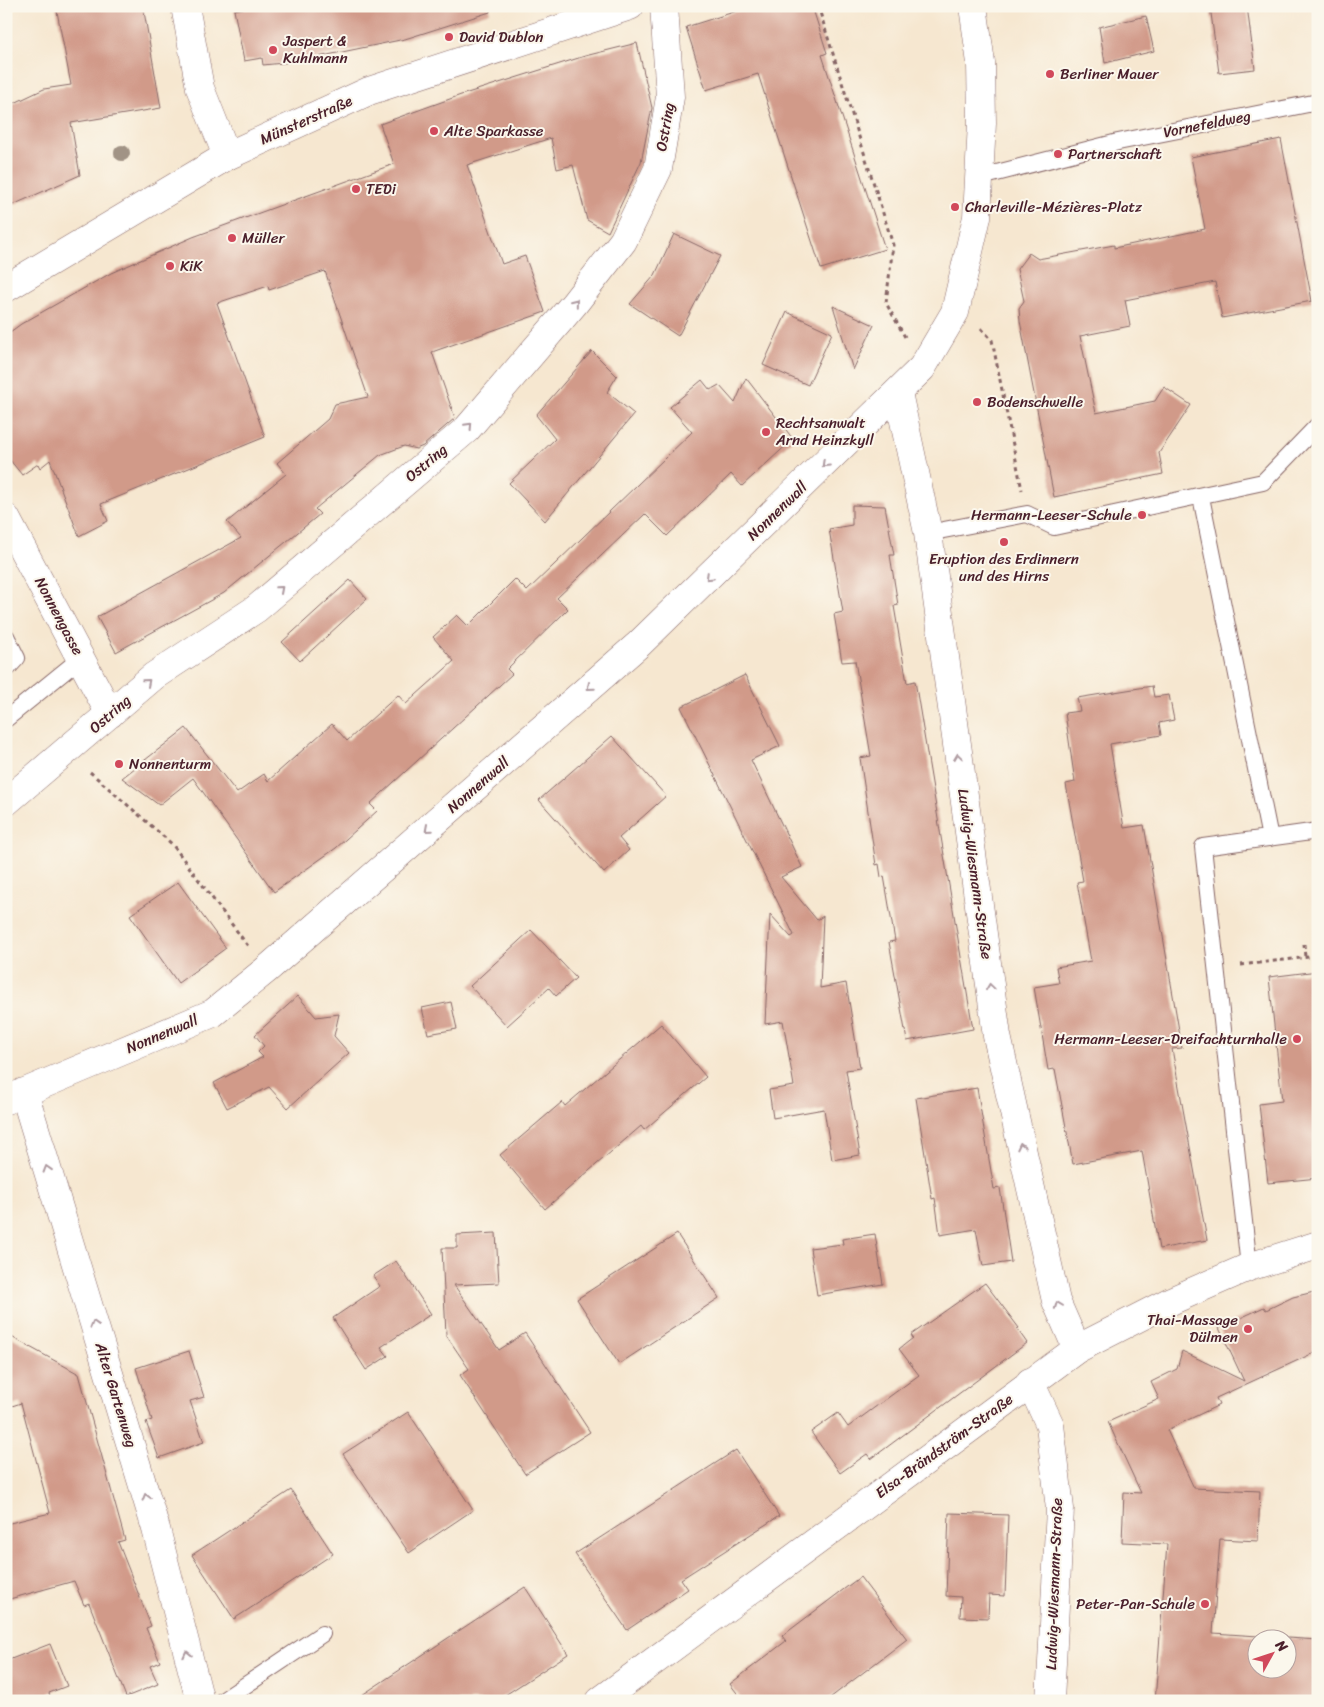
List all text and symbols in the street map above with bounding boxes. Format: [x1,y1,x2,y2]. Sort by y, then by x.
place label: David Dublon [459,24,543,50]
place label: Jaspert & Kuhlmann [282,28,348,71]
marker: David Dublon [443,31,455,43]
marker: Jaspert & Kuhlmann [267,44,279,56]
place label: Berliner Mauer [1060,61,1159,87]
marker: Berliner Mauer [1044,68,1056,80]
street label: Münsterstraße [255,88,357,152]
street label: Ostring [648,100,682,153]
street label: Vornefeldweg [1161,103,1253,145]
place label: Alte Sparkasse [443,118,544,144]
marker: Alte Sparkasse [428,125,440,137]
place label: Partnerschaft [1068,141,1162,167]
marker: Partnerschaft [1052,148,1064,160]
place label: TEDi [366,176,397,202]
marker: TEDi [350,183,362,195]
place label: Charleville-Mézières-Platz [965,194,1143,220]
marker: Charleville-Mézières-Platz [949,201,961,213]
place label: Müller [242,225,286,251]
marker: Müller [226,232,238,244]
place label: KiK [180,253,203,279]
marker: KiK [164,260,176,272]
one-way arrow [569,299,578,308]
place label: Bodenschwelle [987,389,1083,415]
marker: Bodenschwelle [971,396,983,408]
place label: Rechtsanwalt Arnd Heinzkyll [775,410,875,453]
one-way arrow [463,422,472,431]
marker: Rechtsanwalt Arnd Heinzkyll [760,426,772,438]
street label: Ostring [399,437,453,489]
one-way arrow [822,458,831,467]
street label: Nonnenwall [740,475,814,547]
place label: Hermann-Leeser-Schule [971,502,1132,528]
marker: Hermann-Leeser-Schule [1136,509,1148,521]
marker: Eruption des Erdinnern und des Hirns [998,536,1010,548]
place label: Eruption des Erdinnern und des Hirns [929,546,1079,589]
one-way arrow [705,571,714,580]
street label: Nonnengasse [27,572,91,660]
one-way arrow [274,585,283,594]
one-way arrow [142,679,151,688]
one-way arrow [586,682,595,691]
street label: Ostring [83,688,137,740]
street label: Nonnenwall [441,750,516,820]
place label: Nonnenturm [129,751,211,777]
one-way arrow [954,752,964,761]
marker: Nonnenturm [113,758,125,770]
street label: Ludwig-Wiesmann-Straße [950,787,1000,961]
one-way arrow [425,823,434,832]
one-way arrow [985,983,996,991]
street label: Nonnenwall [122,1007,203,1061]
place label: Hermann-Leeser-Dreifachturnhalle [1054,1026,1287,1052]
marker: Hermann-Leeser-Dreifachturnhalle [1291,1033,1303,1045]
one-way arrow [1017,1142,1027,1151]
one-way arrow [43,1165,53,1173]
one-way arrow [1054,1301,1064,1309]
place label: Thai-Massage Dülmen [1147,1307,1238,1350]
one-way arrow [90,1320,100,1329]
marker: Thai-Massage Dülmen [1242,1323,1254,1335]
street label: Alter Gartenweg [87,1338,144,1451]
street label: Elsa-Brändström-Straße [869,1387,1019,1505]
one-way arrow [142,1493,152,1501]
street label: Ludwig-Wiesmann-Straße [1038,1497,1070,1670]
place label: Peter-Pan-Schule [1076,1591,1195,1617]
marker: Peter-Pan-Schule [1199,1598,1211,1610]
north arrow [1246,1630,1296,1680]
text: N [1268,1633,1294,1658]
one-way arrow [182,1649,193,1658]

